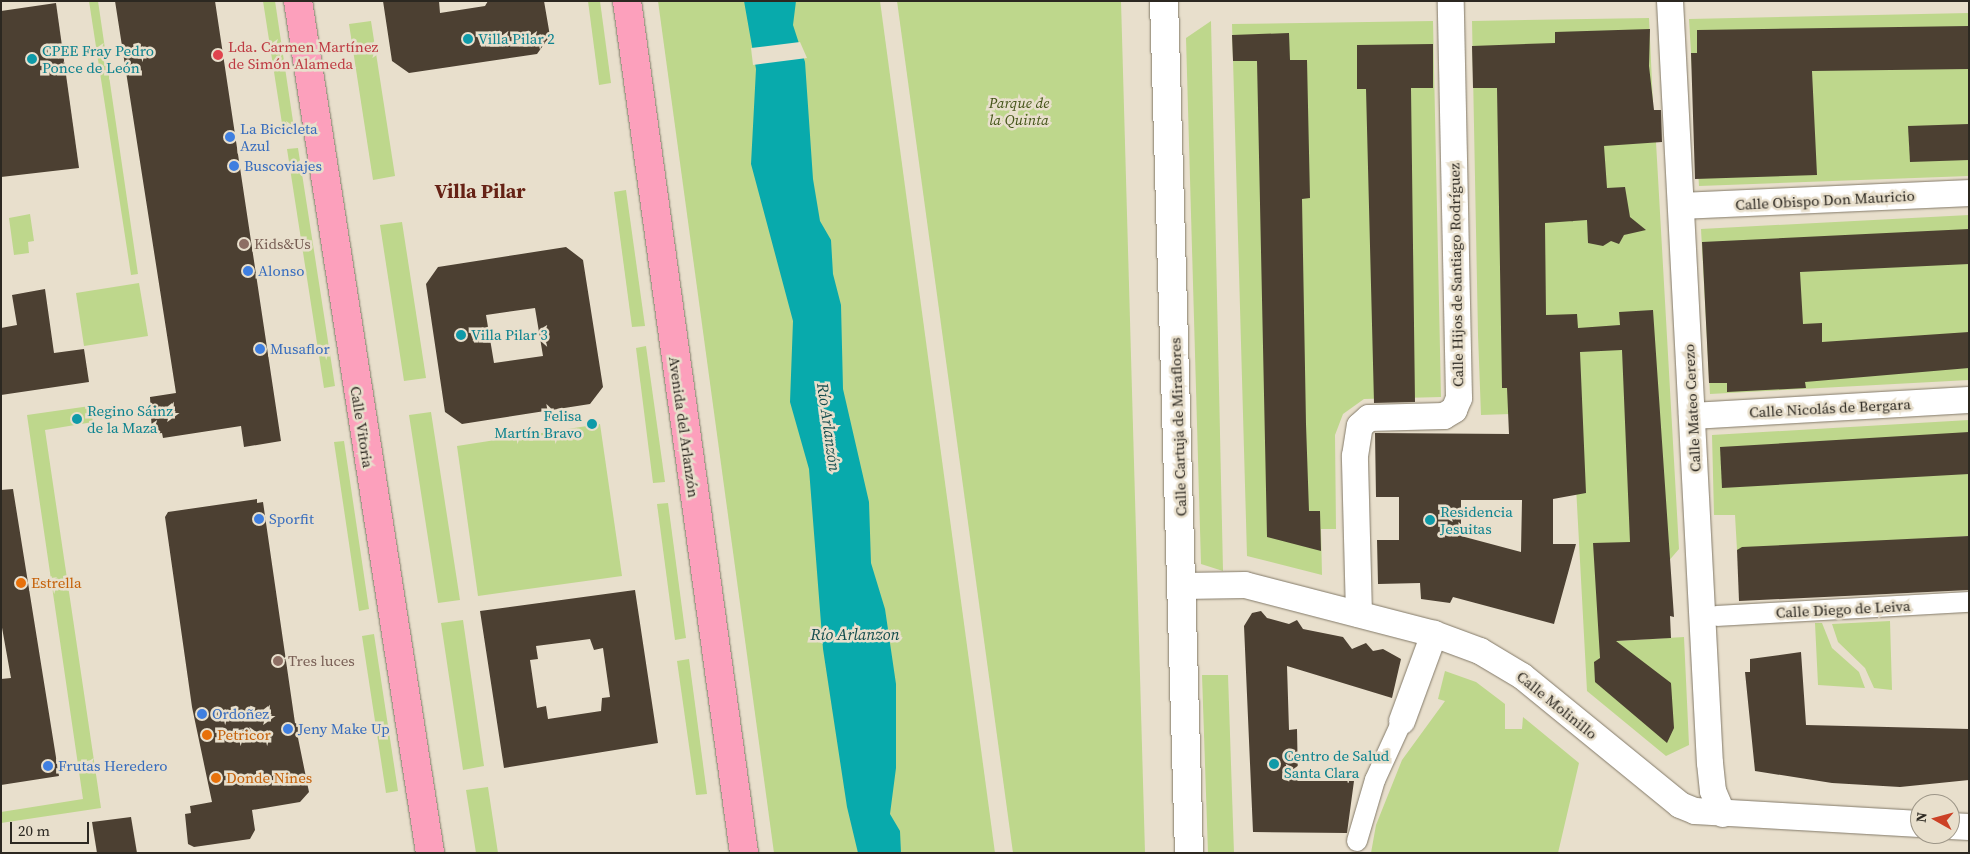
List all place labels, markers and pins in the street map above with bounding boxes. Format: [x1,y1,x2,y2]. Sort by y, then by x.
place label: Villa Pilar 2 [478,30,555,48]
marker: Villa Pilar 2 [462,33,474,45]
place label: Lda. Carmen Martínez de Simón Alameda [228,37,378,72]
place label: CPEE Fray Pedro Ponce de León [42,41,154,76]
marker: Lda. Carmen Martínez de Simón Alameda [212,49,224,61]
marker: CPEE Fray Pedro Ponce de León [26,53,38,65]
place label: La Bicicleta Azul [240,119,318,154]
marker: La Bicicleta Azul [224,131,236,143]
place label: Buscoviajes [244,157,322,175]
marker: Buscoviajes [228,160,240,172]
place label: Kids&Us [254,235,311,253]
marker: Kids&Us [238,238,250,250]
place label: Alonso [258,262,304,280]
marker: Alonso [242,265,254,277]
place label: Villa Pilar 3 [471,326,548,344]
marker: Villa Pilar 3 [455,329,467,341]
place label: Musaflor [270,340,330,358]
marker: Musaflor [254,343,266,355]
place label: Regino Sáinz de la Maza [87,401,173,436]
place label: Felisa Martín Bravo [494,406,582,441]
marker: Regino Sáinz de la Maza [71,413,83,425]
marker: Felisa Martín Bravo [586,418,598,430]
place label: Residencia Jesuitas [1440,502,1513,537]
place label: Sporfit [269,510,314,528]
marker: Sporfit [253,513,265,525]
marker: Residencia Jesuitas [1424,514,1436,526]
place label: Estrella [31,574,82,592]
marker: Estrella [15,577,27,589]
place label: Tres luces [288,652,355,670]
marker: Tres luces [272,655,284,667]
place label: Ordoñez [212,705,269,723]
marker: Ordoñez [196,708,208,720]
place label: Jeny Make Up [298,720,390,738]
marker: Jeny Make Up [282,723,294,735]
place label: Petricor [217,726,271,744]
marker: Petricor [201,729,213,741]
place label: Centro de Salud Santa Clara [1284,746,1389,781]
place label: Frutas Heredero [58,757,168,775]
marker: Centro de Salud Santa Clara [1268,758,1280,770]
marker: Frutas Heredero [42,760,54,772]
place label: Donde Nines [226,769,312,787]
marker: Donde Nines [210,772,222,784]

